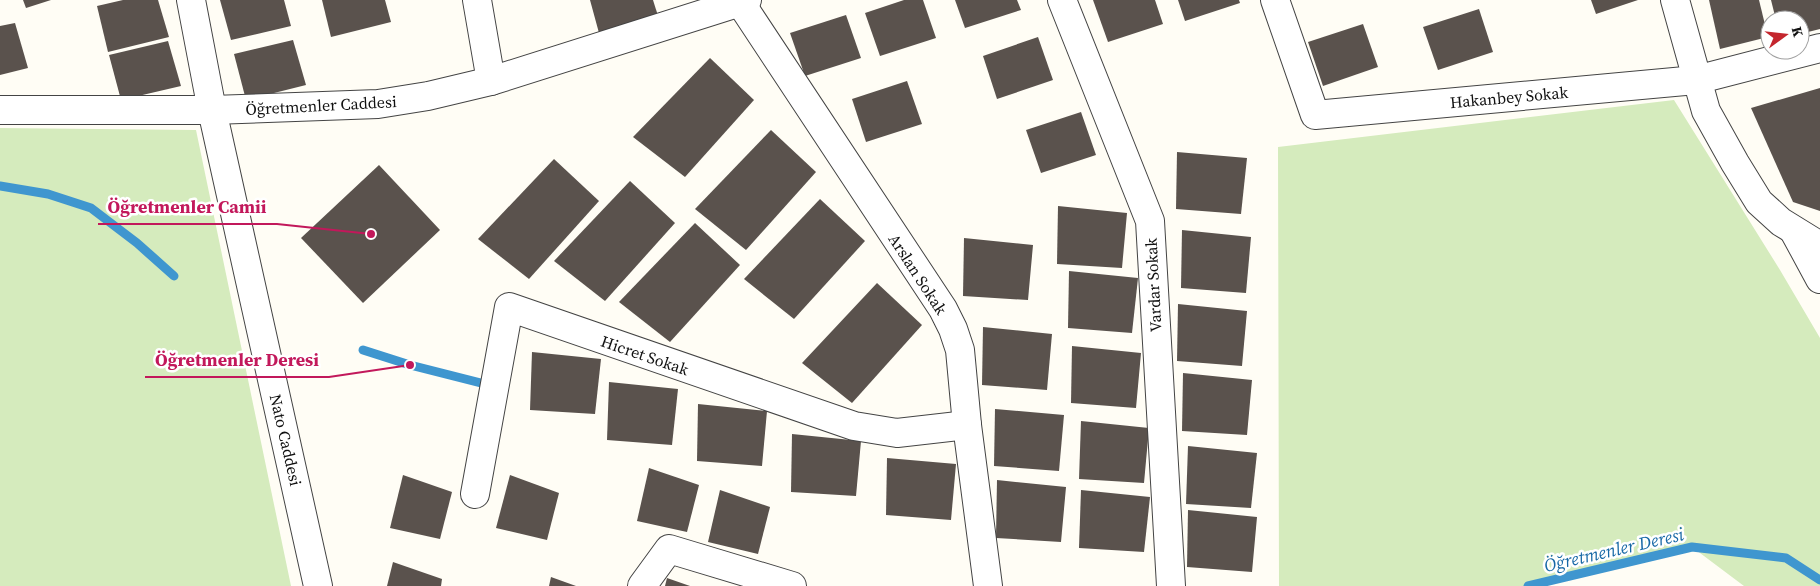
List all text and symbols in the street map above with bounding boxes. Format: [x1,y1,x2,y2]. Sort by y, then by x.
north arrow [1760,10,1810,60]
text: K [1787,24,1809,39]
street label: Hakanbey Sokak [1449,81,1569,113]
street label: Öğretmenler Caddesi [245,90,397,120]
callout: Öğretmenler Camii [98,191,277,224]
text: Öğretmenler Camii [108,194,267,219]
street label: Arslan Sokak [884,229,953,319]
street label: Vardar Sokak [1140,237,1166,333]
street label: Hicret Sokak [598,330,692,380]
callout: Öğretmenler Deresi [145,344,329,377]
text: Öğretmenler Deresi [155,347,319,372]
street label: Nato Caddesi [265,392,307,488]
water label: Öğretmenler Deresi [1542,521,1687,578]

